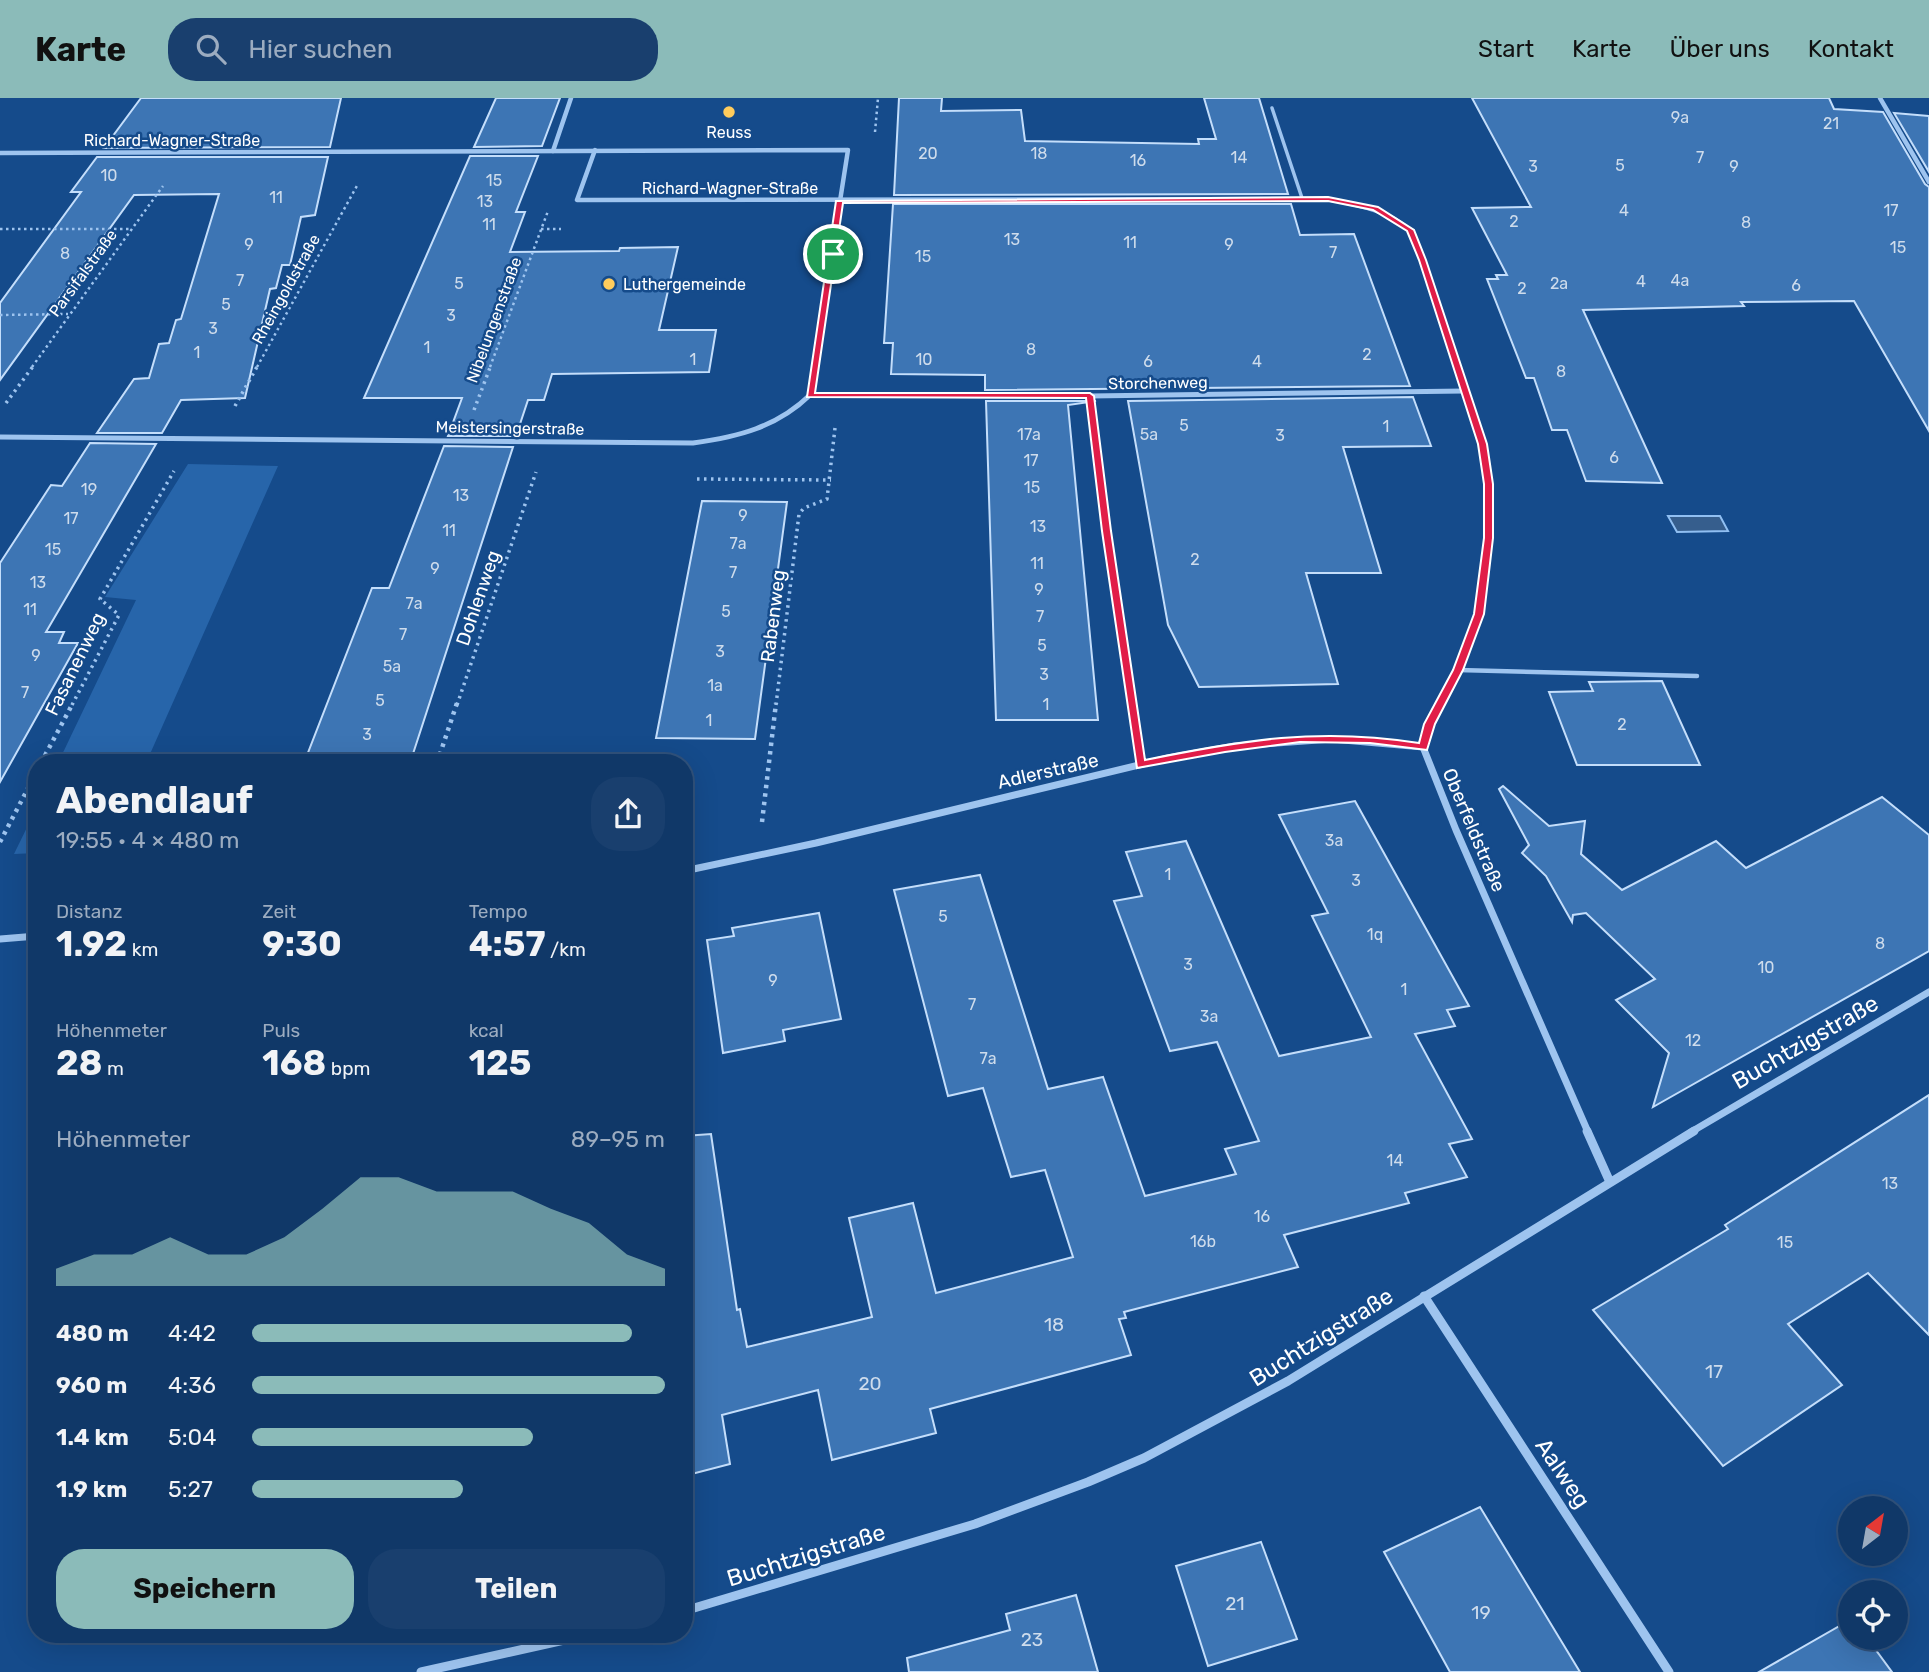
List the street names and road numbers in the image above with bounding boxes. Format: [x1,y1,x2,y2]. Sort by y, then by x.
street label: Richard-Wagner-Straße [84,131,260,150]
street label: Richard-Wagner-Straße [642,179,818,198]
street label: Parsifalstraße [45,226,121,320]
street label: Rheingoldstraße [248,231,324,347]
street label: Nibelungenstraße [462,254,526,385]
street label: Storchenweg [1108,373,1208,393]
street label: Meistersingerstraße [435,417,585,439]
street label: Dohlenweg [451,547,505,649]
street label: Rabenweg [756,568,790,664]
street label: Fasanenweg [40,609,110,719]
street label: Adlerstraße [995,748,1101,794]
street label: Oberfeldstraße [1438,765,1510,895]
street label: Buchtzigstraße [1727,989,1883,1095]
street label: Buchtzigstraße [1244,1282,1398,1392]
street label: Aalweg [1529,1433,1597,1513]
street label: Buchtzigstraße [723,1518,889,1592]

